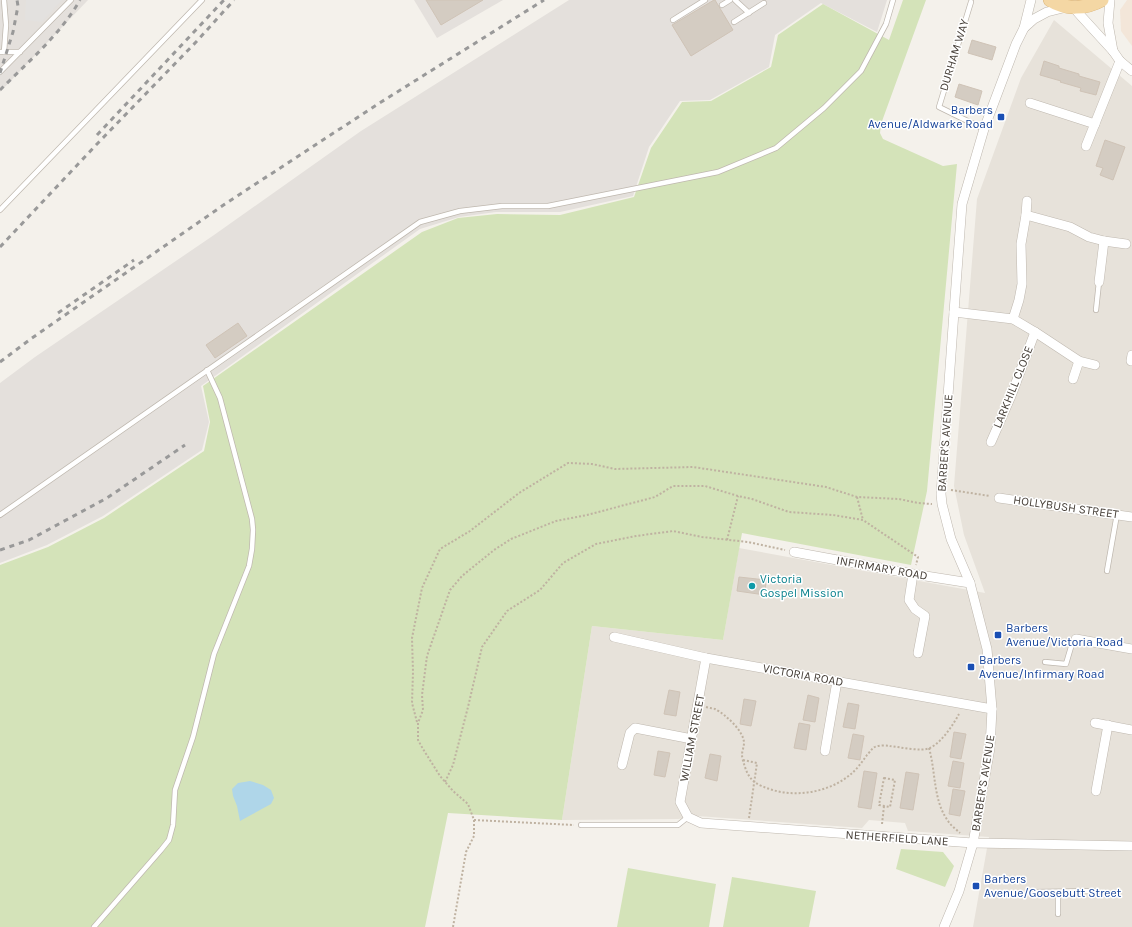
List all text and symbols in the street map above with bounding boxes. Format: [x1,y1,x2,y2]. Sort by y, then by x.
street label: DURHAM WAY [936,17,972,93]
place label: Barbers Avenue/Aldwarke Road [868,103,993,131]
marker: Barbers Avenue/Aldwarke Road [996,112,1006,122]
street label: LARKHILL CLOSE [990,344,1036,430]
street label: BARBER'S AVENUE [935,394,955,492]
street label: HOLLYBUSH STREET [1012,493,1120,521]
street label: INFIRMARY ROAD [835,553,929,583]
place label: Victoria Gospel Mission [760,572,844,600]
marker: Victoria Gospel Mission [747,581,757,591]
place label: Barbers Avenue/Victoria Road [1006,621,1123,649]
marker: Barbers Avenue/Victoria Road [993,630,1003,640]
place label: Barbers Avenue/Infirmary Road [979,653,1105,681]
street label: VICTORIA ROAD [762,661,844,689]
marker: Barbers Avenue/Infirmary Road [966,662,976,672]
street label: WILLIAM STREET [677,693,707,783]
street label: BARBER'S AVENUE [968,734,998,832]
street label: NETHERFIELD LANE [845,827,949,849]
place label: Barbers Avenue/Goosebutt Street [984,872,1122,900]
marker: Barbers Avenue/Goosebutt Street [971,881,981,891]

